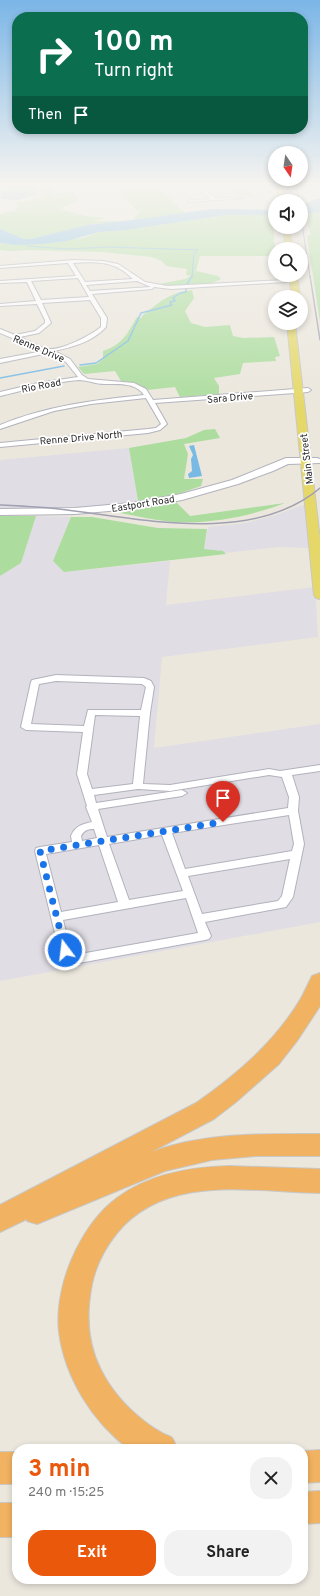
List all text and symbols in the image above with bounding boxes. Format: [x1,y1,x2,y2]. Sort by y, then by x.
text: 100 m [94,25,174,61]
icon: right [28,28,80,80]
text: Turn right [94,60,174,83]
icon: arrive [70,104,92,126]
text: Then [28,106,62,125]
north arrow [268,146,308,186]
map controls [268,146,308,330]
button: sound [268,194,308,234]
button: search [268,242,308,282]
button: layers [268,290,308,330]
street label: Renne Drive [11,333,66,366]
street label: Rio Road [20,376,62,397]
street label: Sara Drive [206,390,254,407]
street label: Renne Drive North [39,428,123,449]
street label: Main Street [298,432,317,485]
street label: Eastport Road [111,493,176,516]
pin [206,781,240,822]
icon: arrive [212,787,234,809]
position arrow [44,929,86,971]
text: 3 min [28,1455,90,1485]
button: close [250,1457,292,1499]
text: 240 m · 15:25 [28,1485,104,1501]
button: Exit [28,1530,156,1576]
button: Share [164,1530,292,1576]

